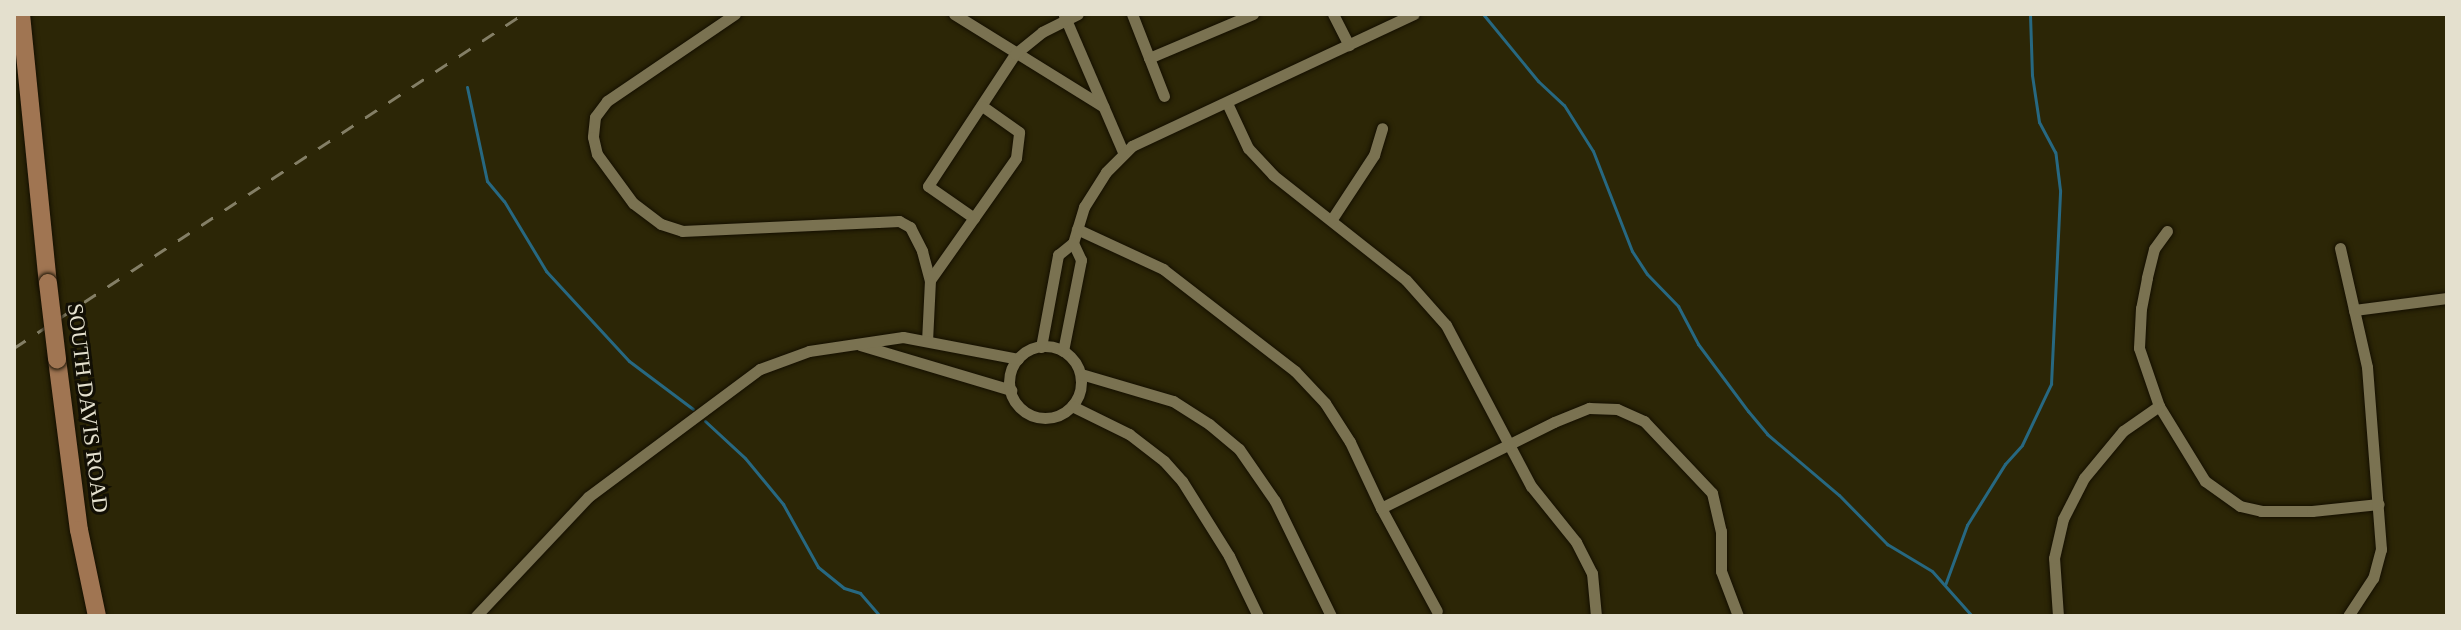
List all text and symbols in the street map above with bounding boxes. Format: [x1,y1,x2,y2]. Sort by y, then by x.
street label: SOUTH DAVIS ROAD [62,302,114,514]

